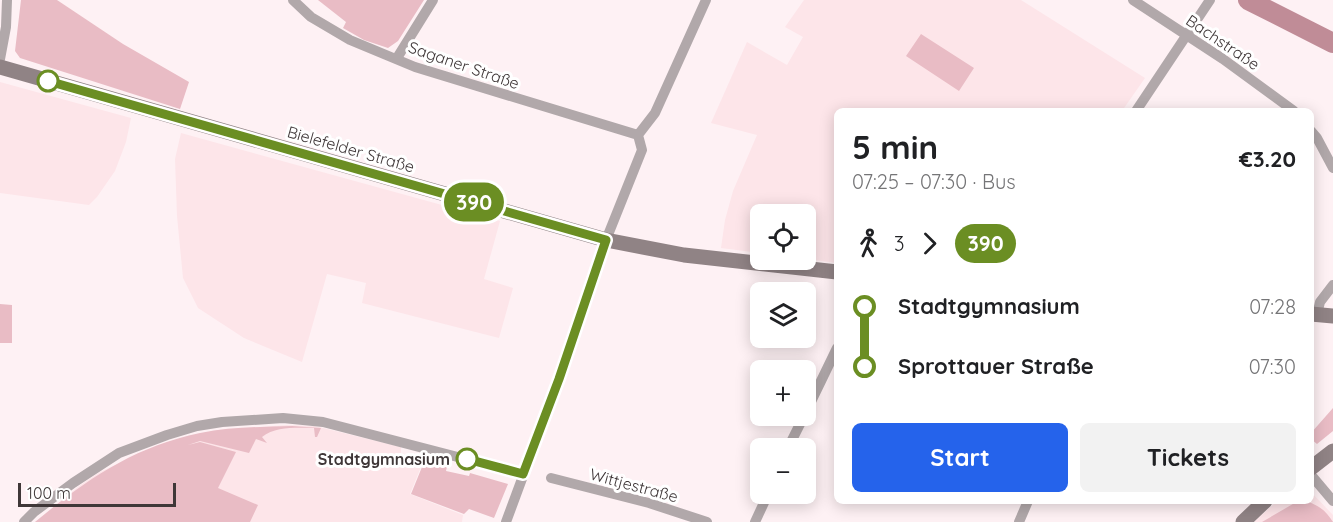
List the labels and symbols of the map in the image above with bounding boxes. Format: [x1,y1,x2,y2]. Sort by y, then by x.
street label: Bachstraße [1182,10,1264,74]
street label: Saganer Straße [406,37,522,93]
unlabelled marker [37,70,59,92]
street label: Bielefelder Straße [285,121,417,177]
line badge: 390 [440,182,508,222]
marker: Stadtgymnasium [456,448,478,470]
place label: Stadtgymnasium [318,449,450,469]
street label: Wittjestraße [588,464,680,506]
scale bar [18,480,176,508]

